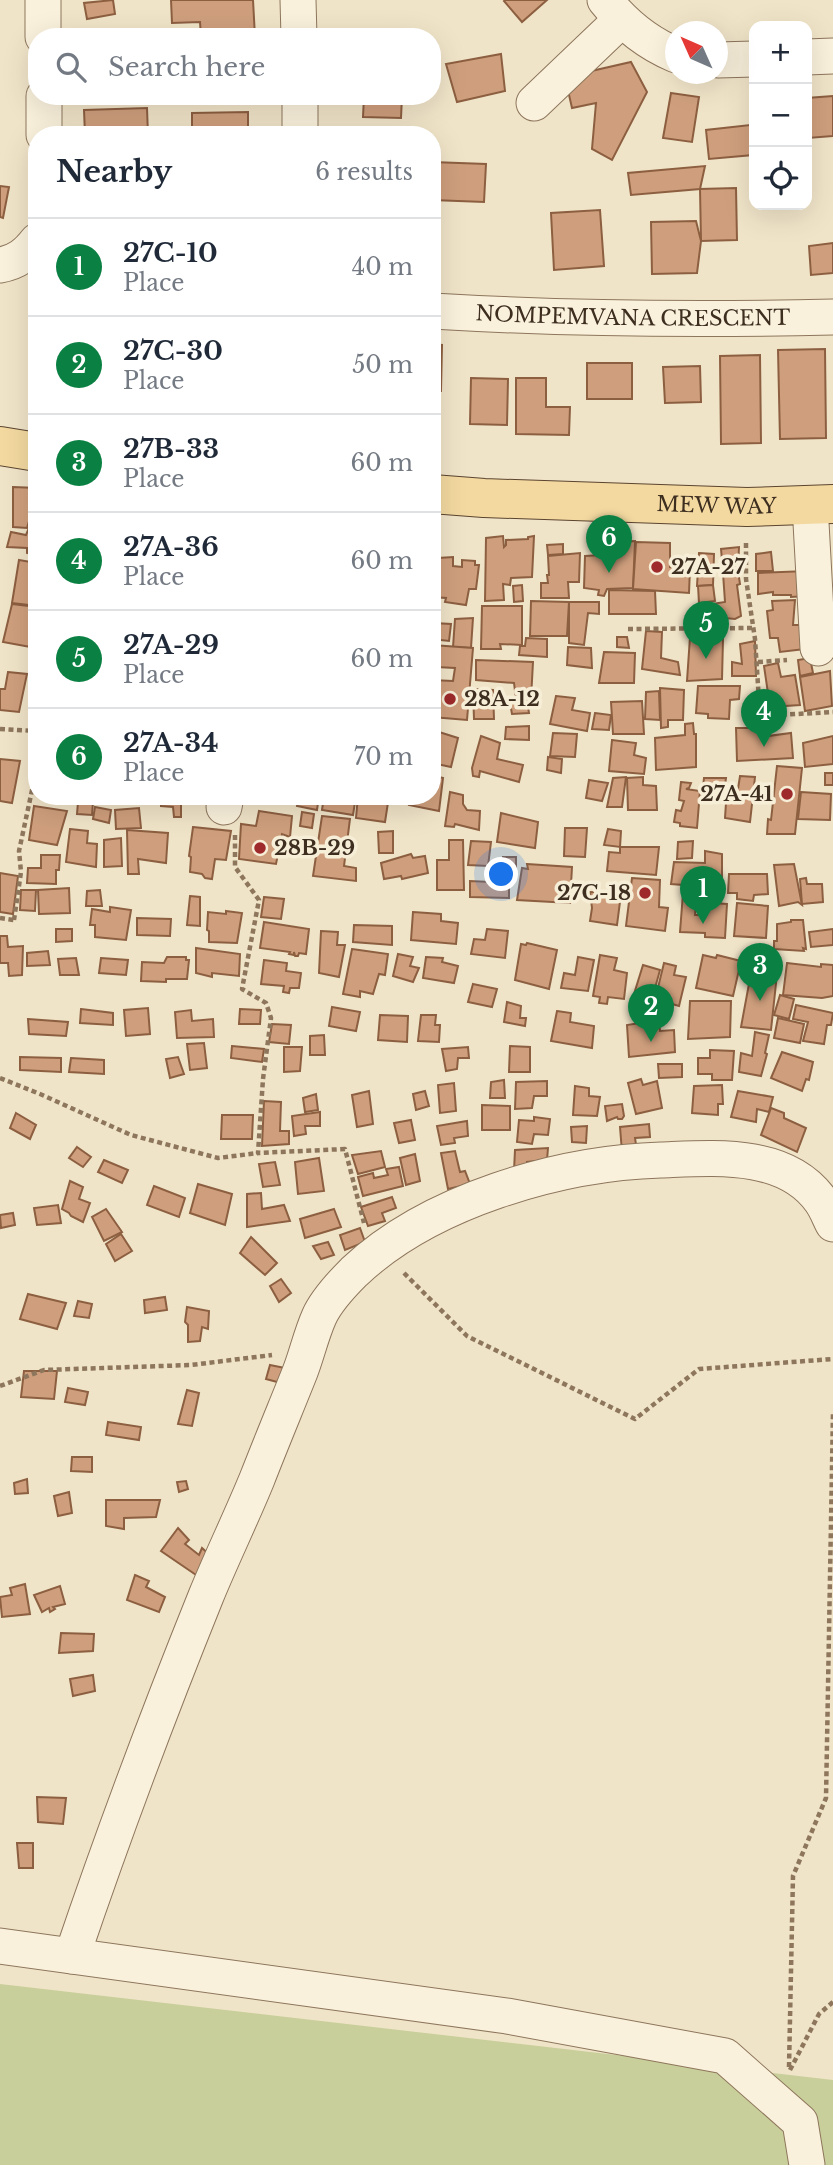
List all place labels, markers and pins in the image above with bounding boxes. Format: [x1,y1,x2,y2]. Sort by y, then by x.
pin: 6 [586,515,632,573]
place label: 27A-27 [671,554,746,580]
marker: 27A-27 [649,559,665,575]
pin: 5 [683,601,729,659]
place label: 28A-12 [464,686,540,712]
pin: 4 [741,689,787,747]
marker: 28A-12 [442,691,458,707]
place label: 27A-41 [700,781,773,807]
marker: 27A-41 [779,786,795,802]
place label: 28B-29 [274,835,355,861]
marker: 28B-29 [252,840,268,856]
pin: 1 [680,866,726,924]
place label: 27C-18 [557,880,631,906]
marker: 27C-18 [637,885,653,901]
pin: 3 [737,943,783,1001]
pin: 2 [628,984,674,1042]

